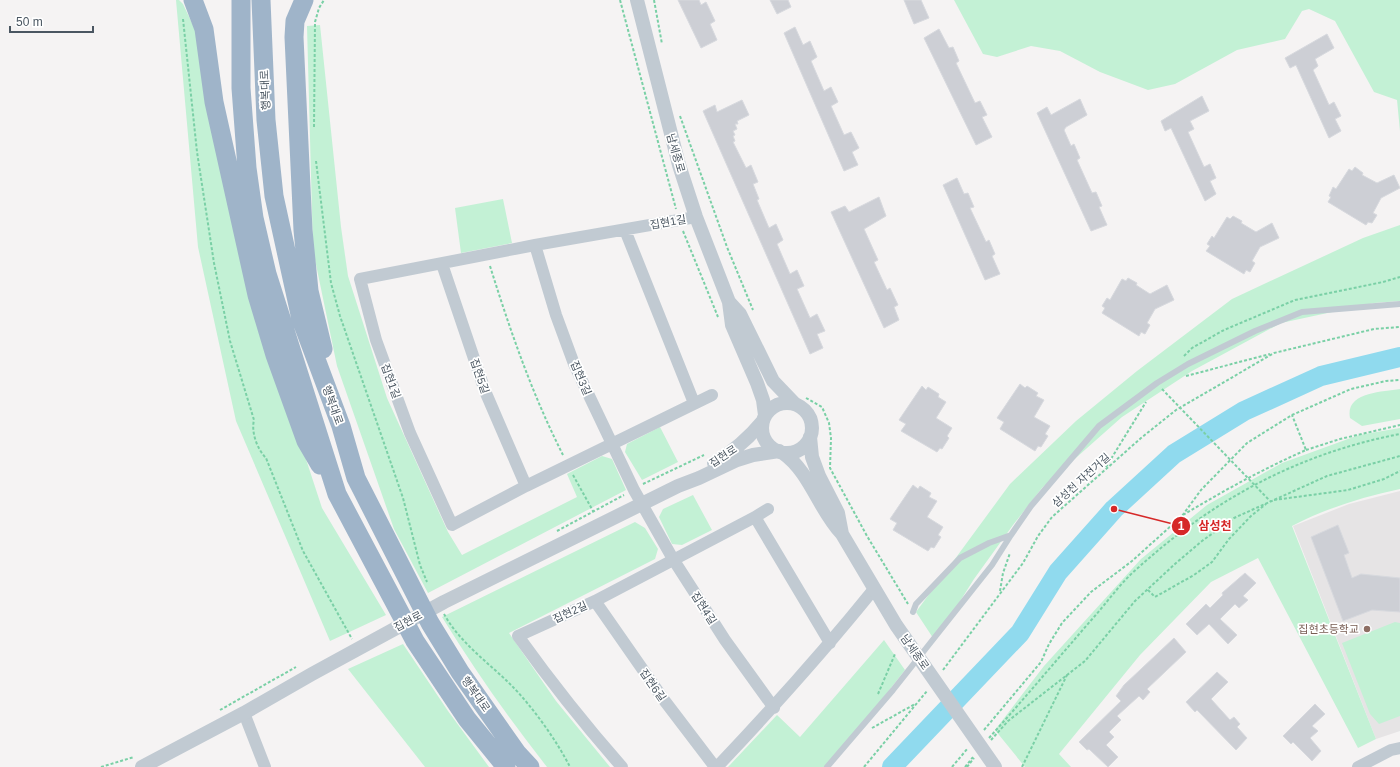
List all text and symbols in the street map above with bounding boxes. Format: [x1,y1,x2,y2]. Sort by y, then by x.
scale bar [10,8,93,34]
text: 50 m [16,15,43,29]
street label: 행복대로 [258,69,272,111]
street label: 남세종로 [665,132,687,174]
street label: 집현1길 [649,213,687,231]
street label: 집현5길 [468,357,492,395]
street label: 집현3길 [568,359,594,397]
street label: 집현1길 [379,362,403,400]
street label: 행복대로 [320,384,346,426]
street label: 집현로 [707,443,739,469]
street label: 삼성천 자전거길 [1050,451,1112,509]
callout: 삼성천 [1171,514,1240,538]
text: 1 [1178,519,1185,533]
text: 삼성천 [1198,519,1232,533]
street label: 집현4길 [689,589,719,627]
street label: 집현2길 [551,599,589,625]
street label: 집현로 [392,609,424,633]
place label: 집현초등학교 [1298,623,1359,635]
marker: 집현초등학교 [1362,624,1372,634]
street label: 남세종로 [898,632,932,672]
street label: 집현6길 [638,667,668,703]
street label: 행복대로 [459,674,493,714]

